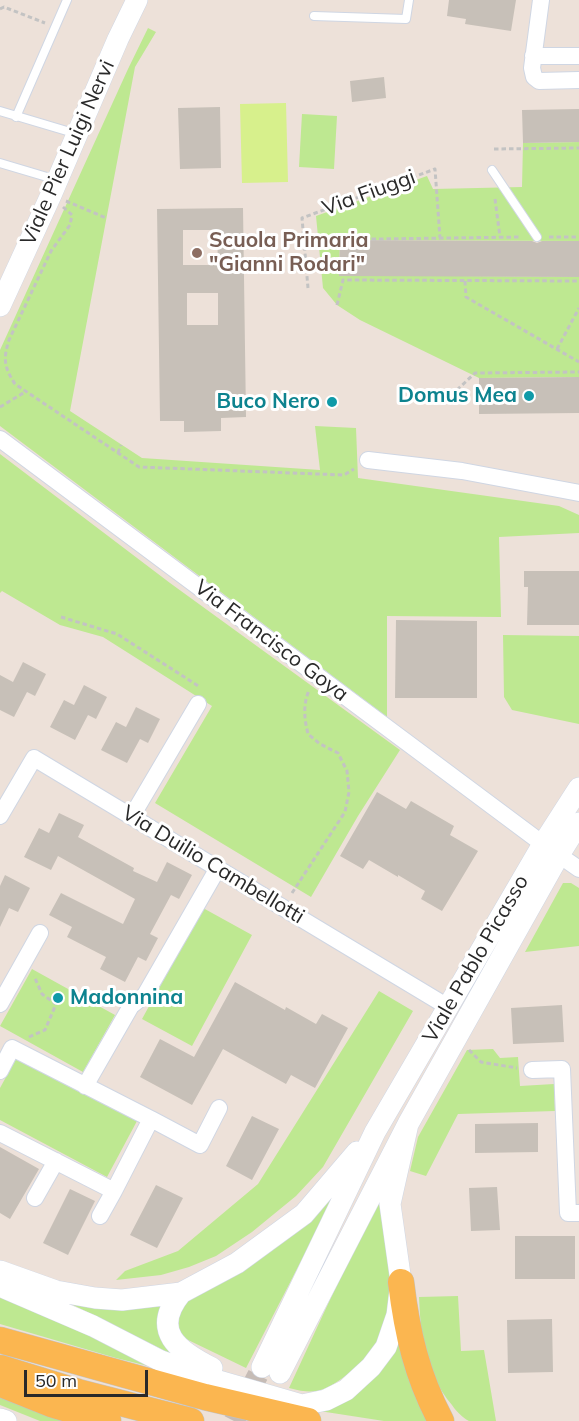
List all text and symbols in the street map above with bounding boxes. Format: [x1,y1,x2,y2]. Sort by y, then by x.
street label: Viale Pier Luigi Nervi [16,56,120,250]
street label: Via Fiuggi [319,165,419,221]
place label: Scuola Primaria "Gianni Rodari" [209,228,368,278]
marker: Scuola Primaria "Gianni Rodari" [190,246,204,260]
place label: Domus Mea [398,383,517,409]
place label: Buco Nero [217,389,320,415]
marker: Domus Mea [522,389,536,403]
marker: Buco Nero [325,395,339,409]
street label: Via Francisco Goya [189,575,353,707]
street label: Via Duilio Cambellotti [117,801,309,929]
street label: Viale Pablo Picasso [418,871,534,1047]
place label: Madonnina [70,985,183,1011]
marker: Madonnina [51,991,65,1005]
scale bar [27,1358,152,1396]
text: 50 m [35,1369,77,1392]

